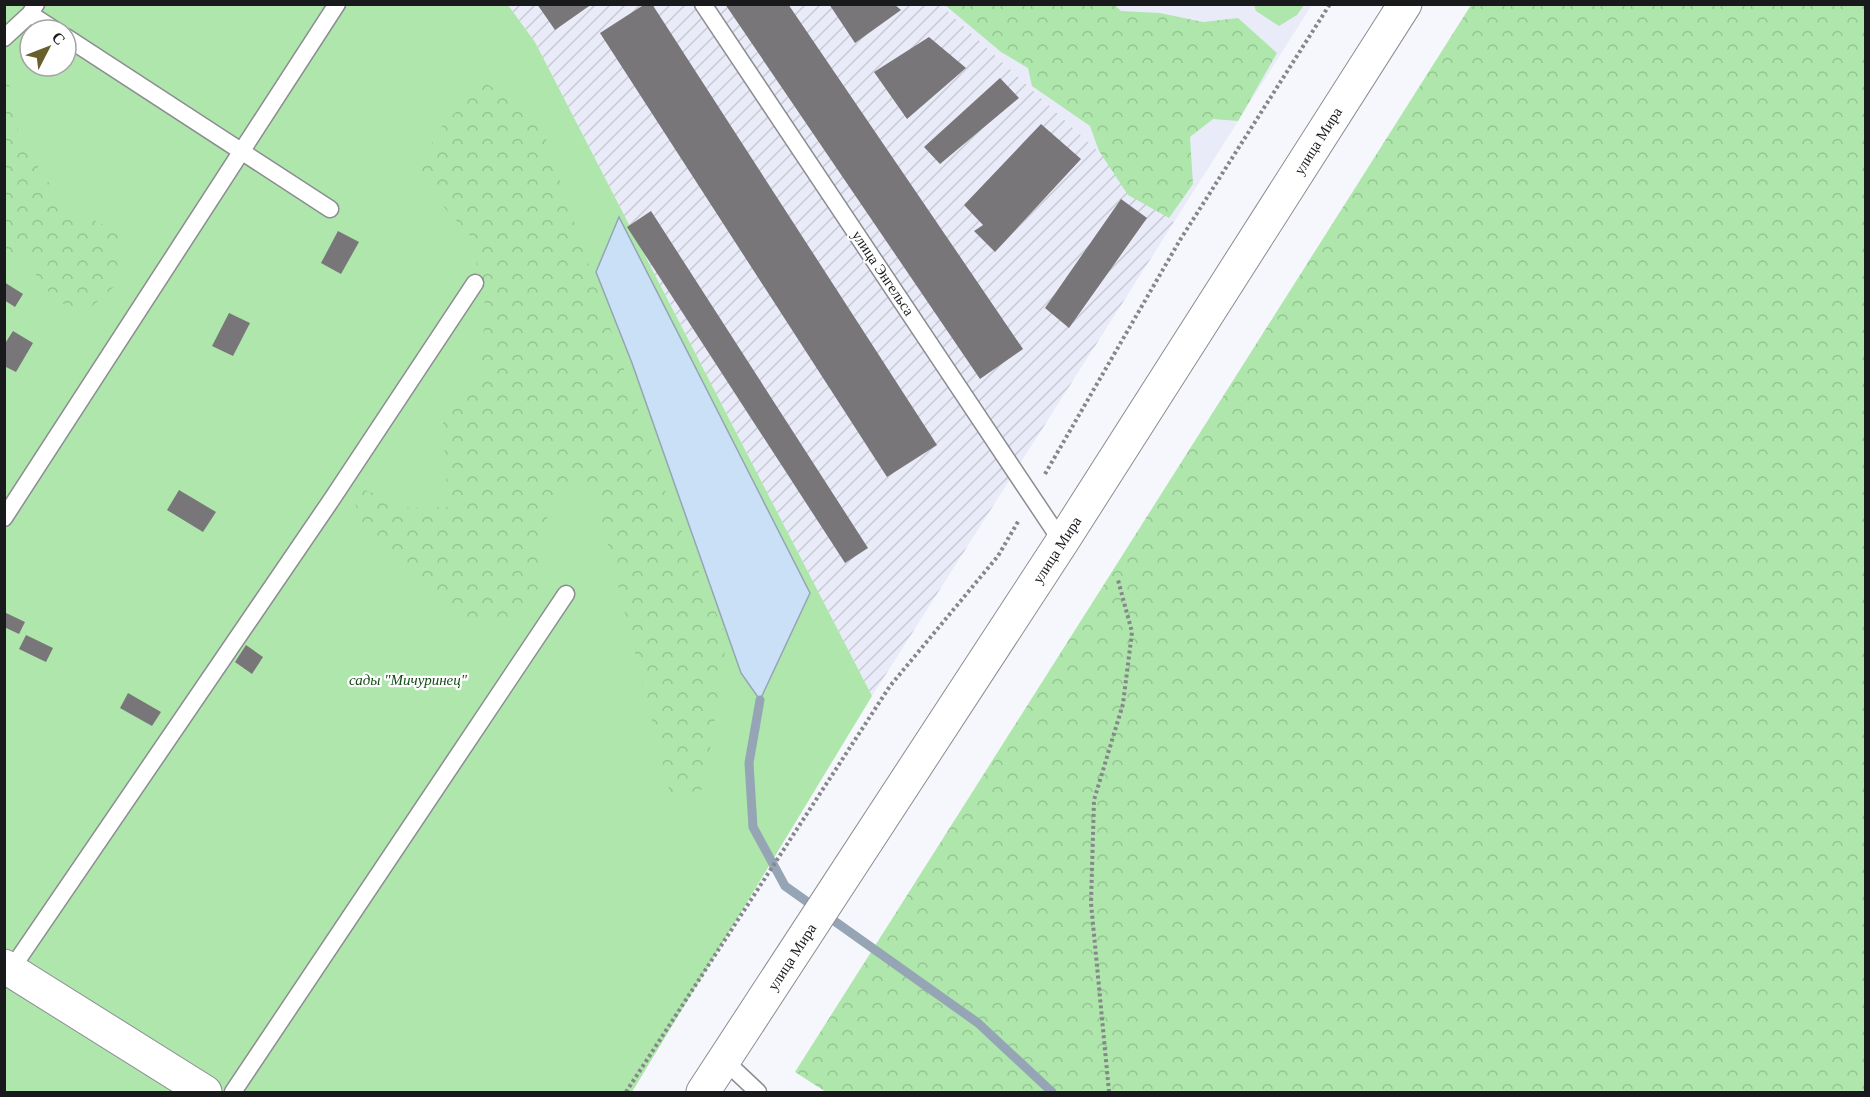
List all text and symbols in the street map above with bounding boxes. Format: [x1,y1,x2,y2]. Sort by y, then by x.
north arrow [18,18,78,78]
text: С [49,28,69,48]
street label: улица Мира [1291,104,1345,178]
street label: улица Энгельса [849,227,918,319]
street label: улица Мира [1030,513,1085,586]
park label: сады "Мичуринец" [349,672,468,688]
street label: улица Мира [765,920,820,993]

